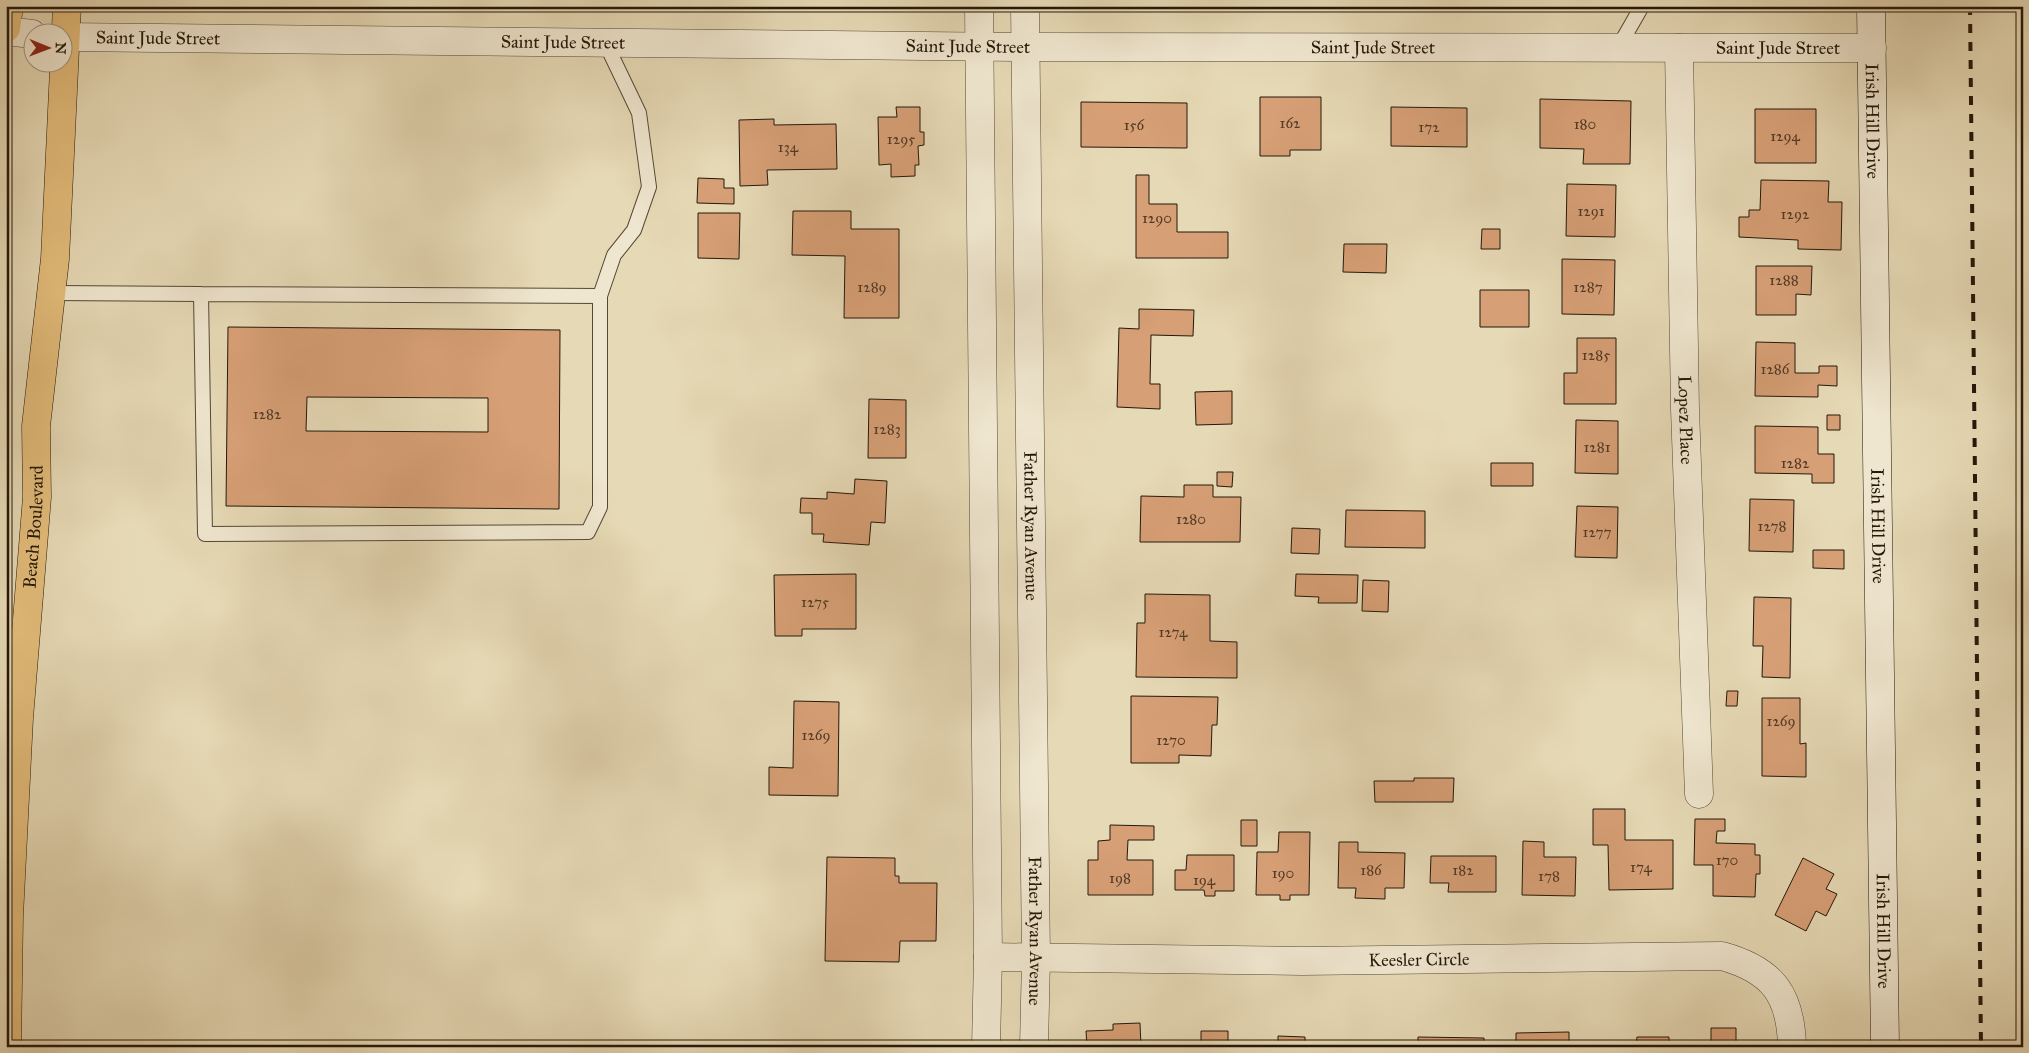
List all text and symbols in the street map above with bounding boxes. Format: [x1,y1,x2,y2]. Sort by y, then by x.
north arrow [22,22,72,72]
street label: Saint Jude Street [96,26,221,50]
street label: Saint Jude Street [501,31,626,54]
street label: Saint Jude Street [906,35,1031,58]
street label: Saint Jude Street [1311,36,1436,59]
street label: Saint Jude Street [1716,37,1841,60]
text: N [52,42,69,54]
street label: Irish Hill Drive [1861,63,1884,179]
house number: 162 [1280,114,1301,132]
house number: 180 [1574,115,1596,133]
house number: 156 [1124,116,1146,134]
house number: 172 [1418,118,1440,136]
house number: 1294 [1770,127,1801,145]
house number: 1295 [887,130,915,148]
house number: 134 [778,138,799,156]
house number: 1291 [1577,202,1605,220]
house number: 1292 [1781,205,1810,223]
house number: 1290 [1142,209,1172,227]
house number: 1288 [1769,271,1799,289]
house number: 1289 [857,278,887,296]
house number: 1287 [1573,278,1603,296]
house number: 1285 [1582,346,1610,364]
house number: 1286 [1761,360,1791,378]
street label: Lopez Place [1673,375,1698,465]
house number: 1282 [253,405,282,423]
house number: 1283 [873,420,901,438]
house number: 1281 [1583,438,1611,456]
street label: Father Ryan Avenue [1019,451,1043,601]
house number: 1282 [1781,454,1810,472]
street label: Beach Boulevard [19,465,48,589]
street label: Irish Hill Drive [1866,468,1890,584]
house number: 1280 [1176,510,1206,528]
house number: 1278 [1758,517,1786,535]
house number: 1277 [1583,523,1611,541]
house number: 1275 [801,593,829,611]
house number: 1274 [1159,623,1188,641]
house number: 1269 [1766,712,1796,730]
house number: 1269 [801,726,831,744]
house number: 1270 [1156,731,1186,749]
house number: 170 [1716,851,1738,869]
street label: Father Ryan Avenue [1024,856,1047,1006]
house number: 174 [1630,858,1653,876]
house number: 186 [1360,861,1383,879]
house number: 182 [1452,861,1474,879]
house number: 190 [1272,864,1294,882]
house number: 178 [1538,867,1560,885]
house number: 198 [1109,869,1131,887]
house number: 194 [1193,871,1216,889]
street label: Irish Hill Drive [1872,873,1895,989]
street label: Keesler Circle [1368,948,1470,971]

